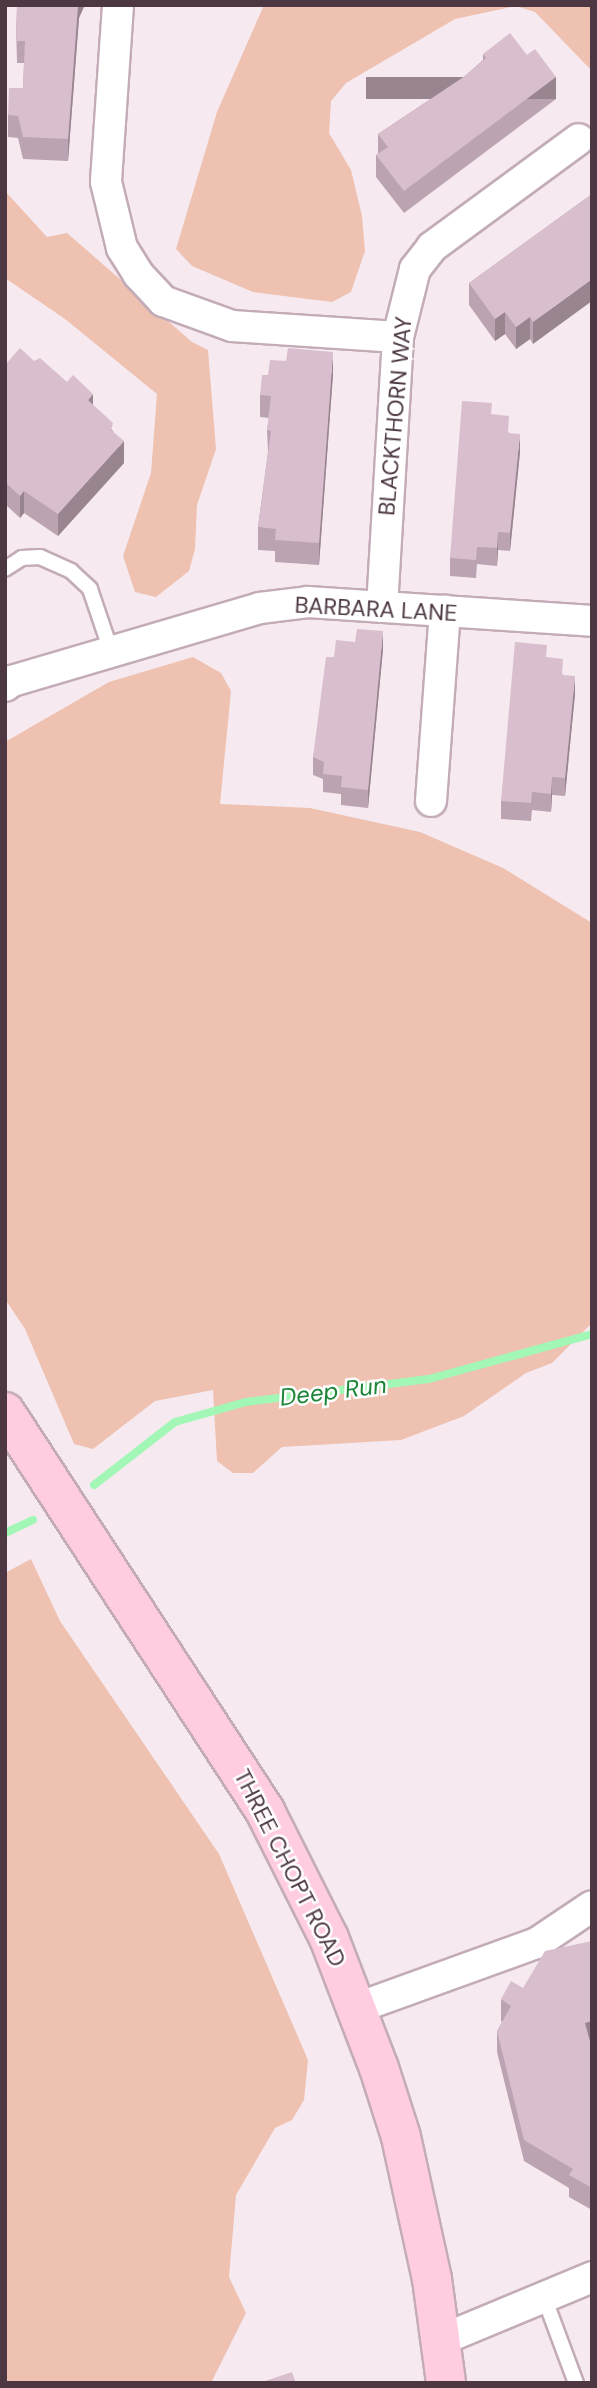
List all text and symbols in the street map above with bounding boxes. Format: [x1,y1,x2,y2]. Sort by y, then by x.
street label: BLACKTHORN WAY [373,315,417,517]
street label: BARBARA LANE [294,591,458,627]
water label: Deep Run [278,1370,388,1412]
street label: THREE CHOPT ROAD [228,1765,352,1971]

